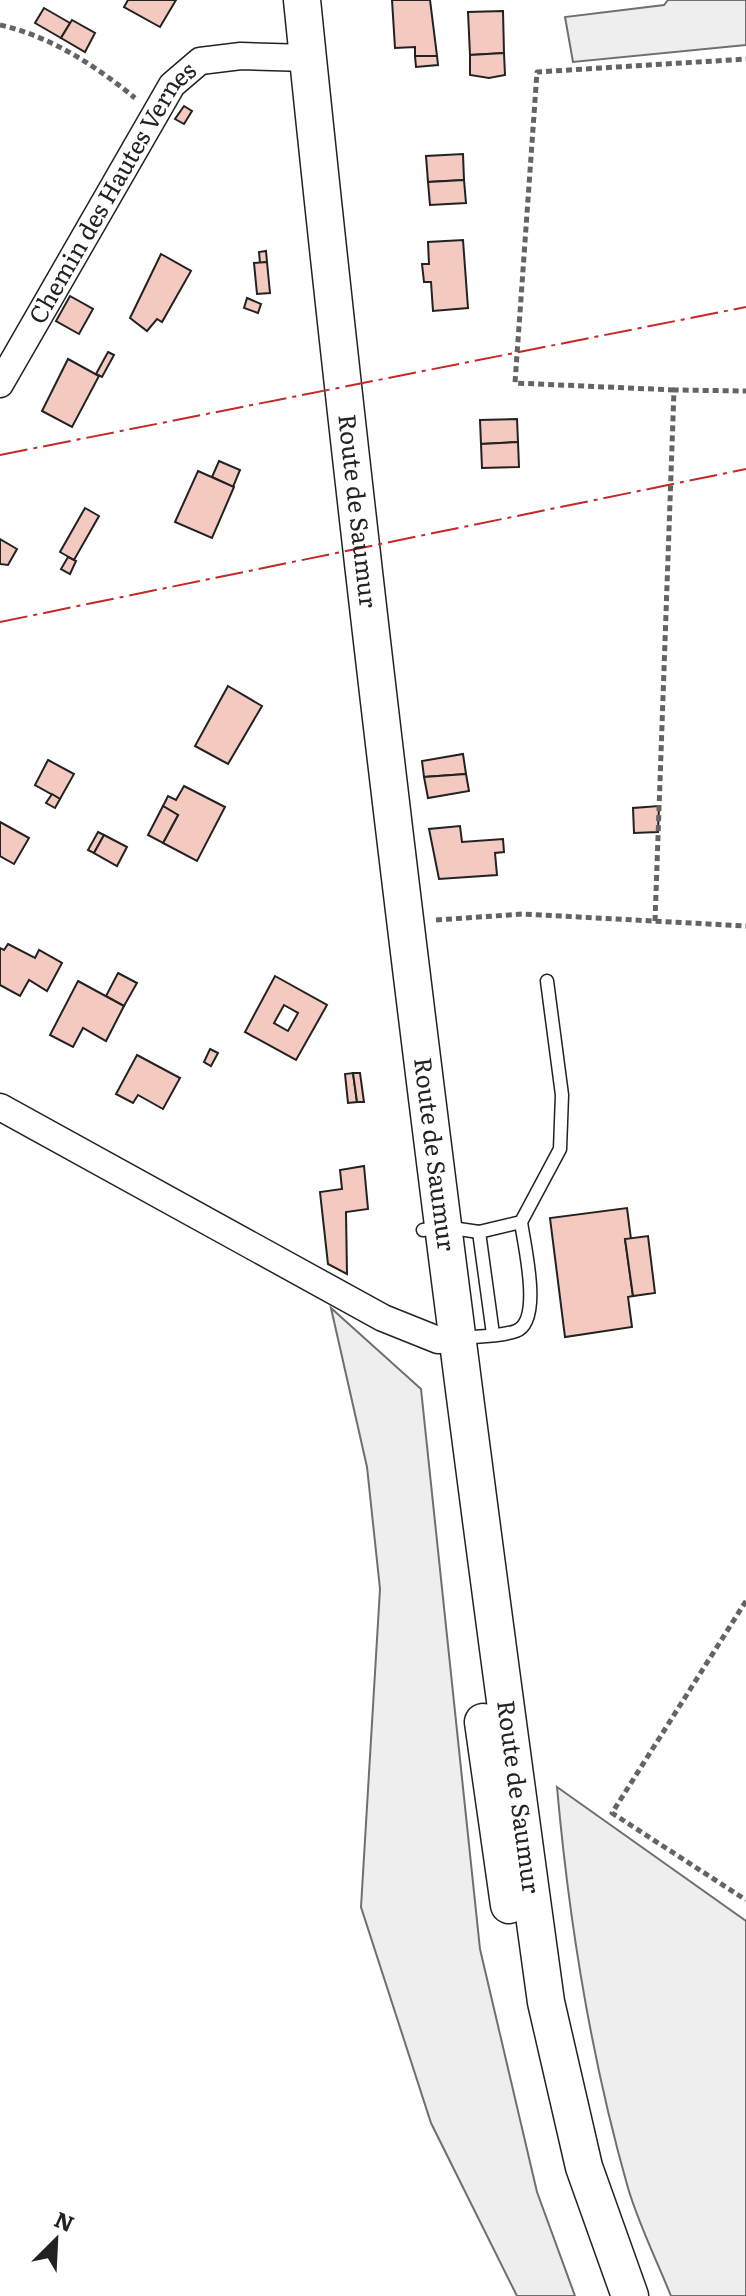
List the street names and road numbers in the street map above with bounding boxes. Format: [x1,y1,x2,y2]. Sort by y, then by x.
street label: Chemin des Hautes Vernes [18,52,203,329]
street label: Route de Saumur [331,412,388,610]
street label: Route de Saumur [407,1055,466,1254]
street label: Route de Saumur [490,1698,551,1896]

